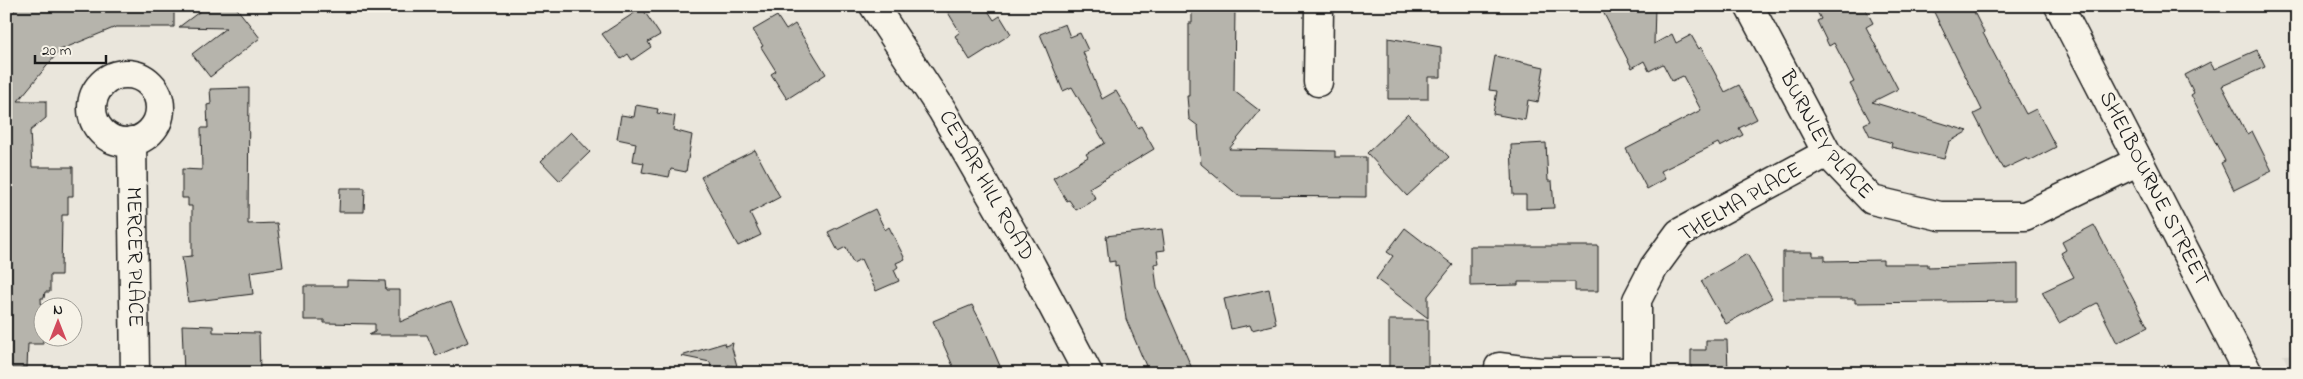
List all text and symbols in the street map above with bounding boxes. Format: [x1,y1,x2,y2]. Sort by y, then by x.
scale bar [35,32,106,64]
text: 20 m [42,40,72,62]
street label: BURNLEY PLACE [1770,64,1880,208]
street label: SHELBOURNE STREET [2090,86,2217,293]
street label: CEDAR HILL ROAD [930,105,1042,267]
street label: THELMA PLACE [1673,155,1809,251]
street label: MERCER PLACE [117,186,150,328]
north arrow [32,296,82,346]
text: N [53,300,63,321]

